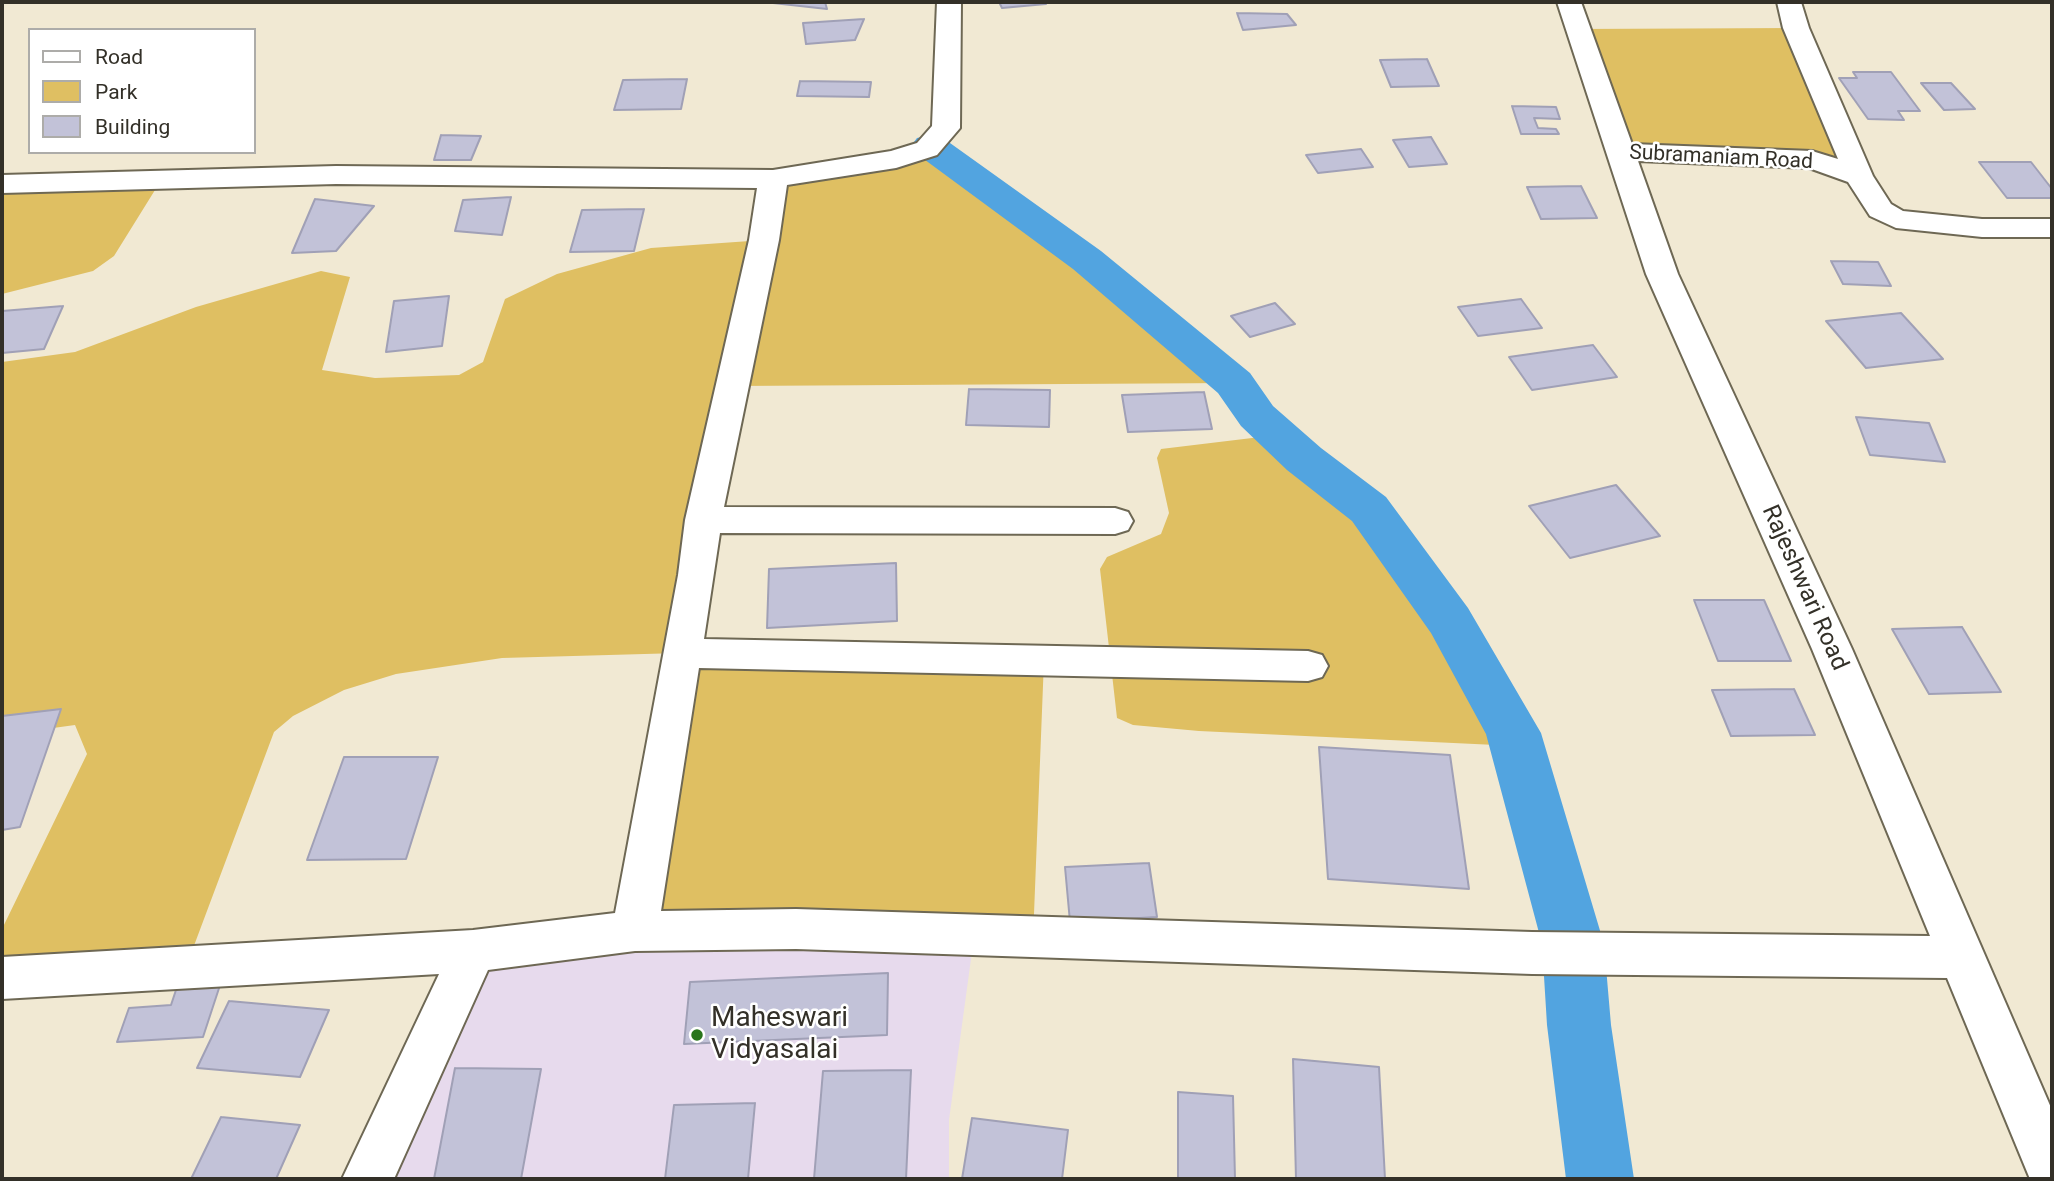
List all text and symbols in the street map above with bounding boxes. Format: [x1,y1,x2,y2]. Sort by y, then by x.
legend [28,28,256,154]
text: Road [95,45,143,69]
text: Park [95,80,137,104]
text: Building [95,115,170,139]
street label: Subramaniam Road [1629,141,1813,175]
street label: Rajeshwari Road [1755,501,1853,675]
place label: Maheswari Vidyasalai [711,1002,848,1068]
marker: Maheswari Vidyasalai [689,1027,705,1043]

